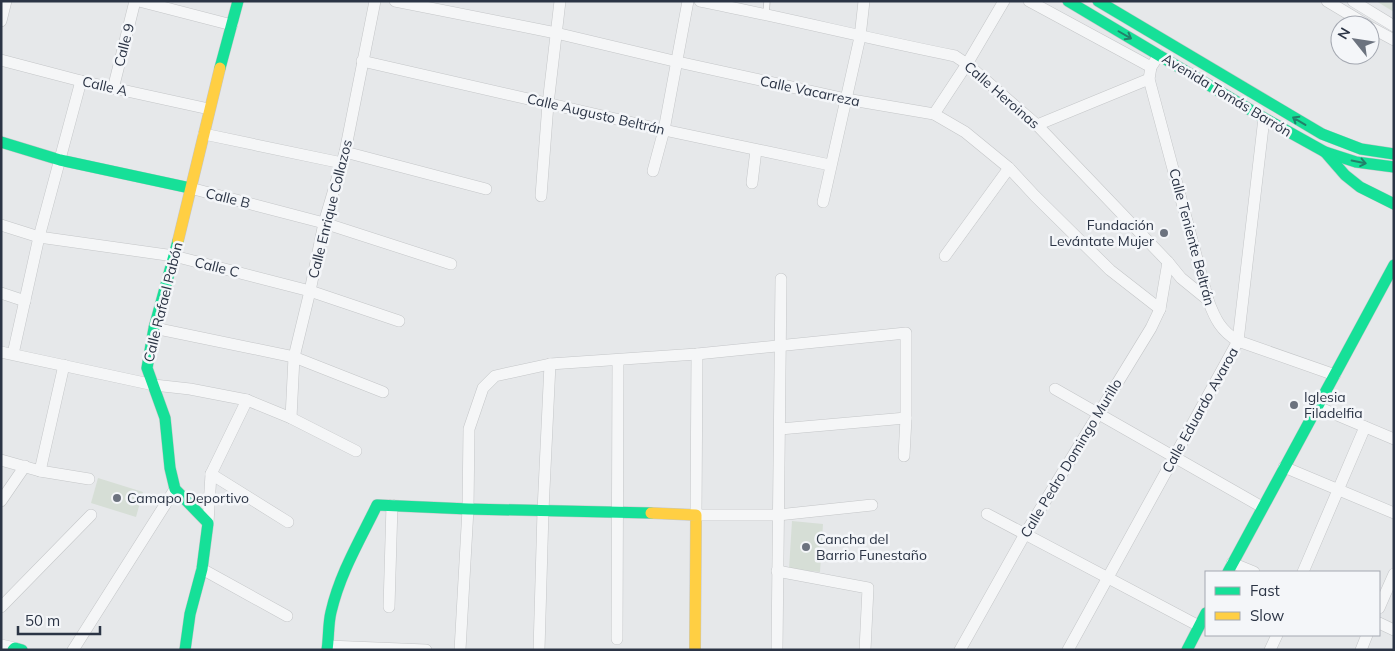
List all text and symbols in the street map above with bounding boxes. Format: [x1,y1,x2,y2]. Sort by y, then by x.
north arrow [1330,15,1380,65]
street label: Calle 9 [110,21,138,69]
text: N [1333,24,1354,43]
one-way arrow [1117,30,1131,40]
street label: Avenida Tomás Barrón [1159,49,1295,141]
street label: Calle Heroinas [961,57,1043,133]
street label: Calle A [81,72,130,100]
street label: Calle Vacarreza [758,72,862,110]
street label: Calle Augusto Beltrán [525,89,667,139]
one-way arrow [1293,116,1307,126]
street label: Calle Enrique Collazos [304,138,356,280]
one-way arrow [1351,158,1367,167]
street label: Calle Teniente Beltrán [1165,166,1219,308]
street label: Calle B [204,184,252,212]
place label: Fundación Levántate Mujer [1049,216,1155,250]
marker: Fundación Levántate Mujer [1158,227,1170,239]
street label: Calle Rafael Pabón [139,240,187,364]
street label: Calle C [193,253,241,281]
street label: Calle Eduardo Avaroa [1158,344,1242,476]
street label: Calle Pedro Domingo Murillo [1016,375,1126,541]
place label: Iglesia Filadelfia [1304,388,1363,422]
marker: Iglesia Filadelfia [1288,399,1300,411]
place label: Camapo Deportivo [127,489,249,507]
marker: Camapo Deportivo [111,492,123,504]
place label: Cancha del Barrio Funestaño [816,530,927,564]
marker: Cancha del Barrio Funestaño [800,541,812,553]
legend [1205,571,1380,636]
text: Fast [1250,581,1280,600]
scale bar [18,604,100,636]
text: Slow [1250,606,1284,625]
text: 50 m [25,611,60,630]

